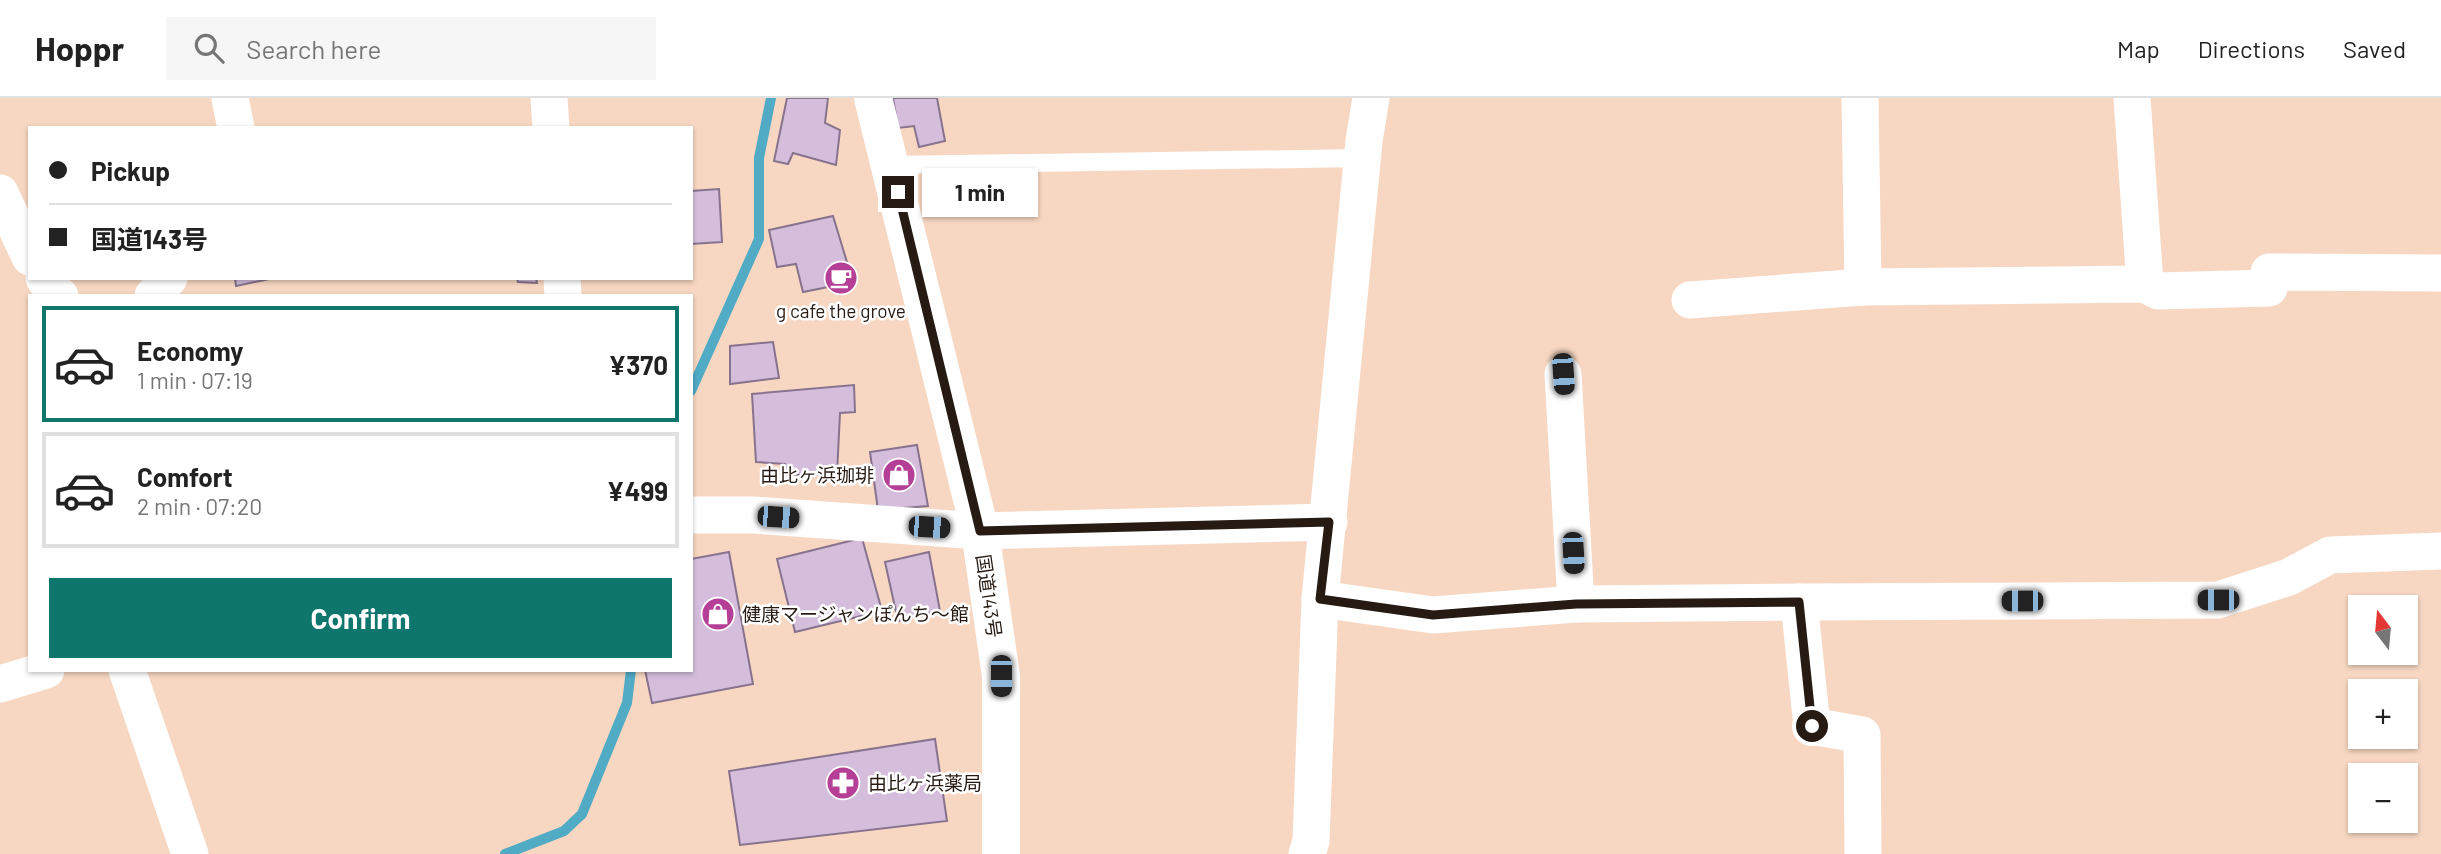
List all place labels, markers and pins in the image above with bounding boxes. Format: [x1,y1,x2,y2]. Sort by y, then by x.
cafe icon: g cafe the grove [822,259,860,297]
place label: g cafe the grove [776,299,906,322]
shop icon: 由比ヶ浜珈琲 [880,456,918,494]
place label: 由比ヶ浜珈琲 [760,463,874,486]
shop icon: 健康マージャンぽんち～館 [699,595,737,633]
place label: 健康マージャンぽんち～館 [742,602,969,625]
pharmacy icon: 由比ヶ浜薬局 [824,764,862,802]
place label: 由比ヶ浜薬局 [868,771,982,794]

